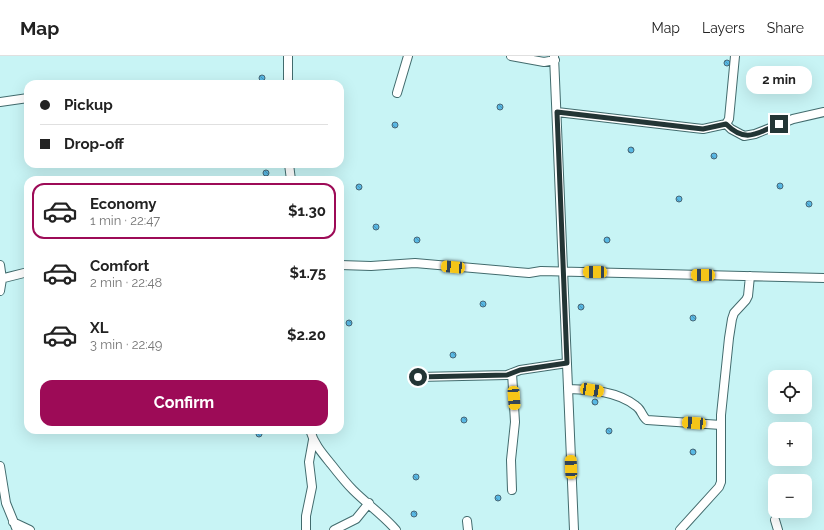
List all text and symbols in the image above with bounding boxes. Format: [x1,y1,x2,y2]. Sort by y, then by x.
text: Map [20,17,59,39]
text: Map [652,20,680,36]
text: Layers [702,20,745,36]
text: Share [767,20,804,36]
callout: 2 min [746,66,812,94]
text: 2 min [762,72,796,87]
text: Pickup [64,96,113,114]
route end [770,115,788,133]
text: Drop-off [64,135,124,153]
icon: car [42,193,78,229]
text: Economy [90,195,157,213]
text: $1.30 [288,202,326,220]
text: 1 min · 22:47 [90,213,160,228]
icon: car [42,255,78,291]
text: Comfort [90,257,149,275]
car [441,260,465,274]
text: $1.75 [289,264,326,282]
car [583,266,607,278]
car [691,269,715,281]
text: 2 min · 22:48 [90,275,162,290]
icon: car [42,317,78,353]
text: XL [90,319,108,337]
text: $2.20 [287,326,326,344]
text: 3 min · 22:49 [90,337,162,352]
route start [409,368,427,386]
map controls [768,370,812,518]
button: locate [768,370,812,414]
button: Confirm [40,380,328,426]
car [579,382,605,398]
car [507,386,521,410]
car [682,416,706,430]
button: + [768,422,812,466]
car [565,455,577,479]
button: − [768,474,812,518]

